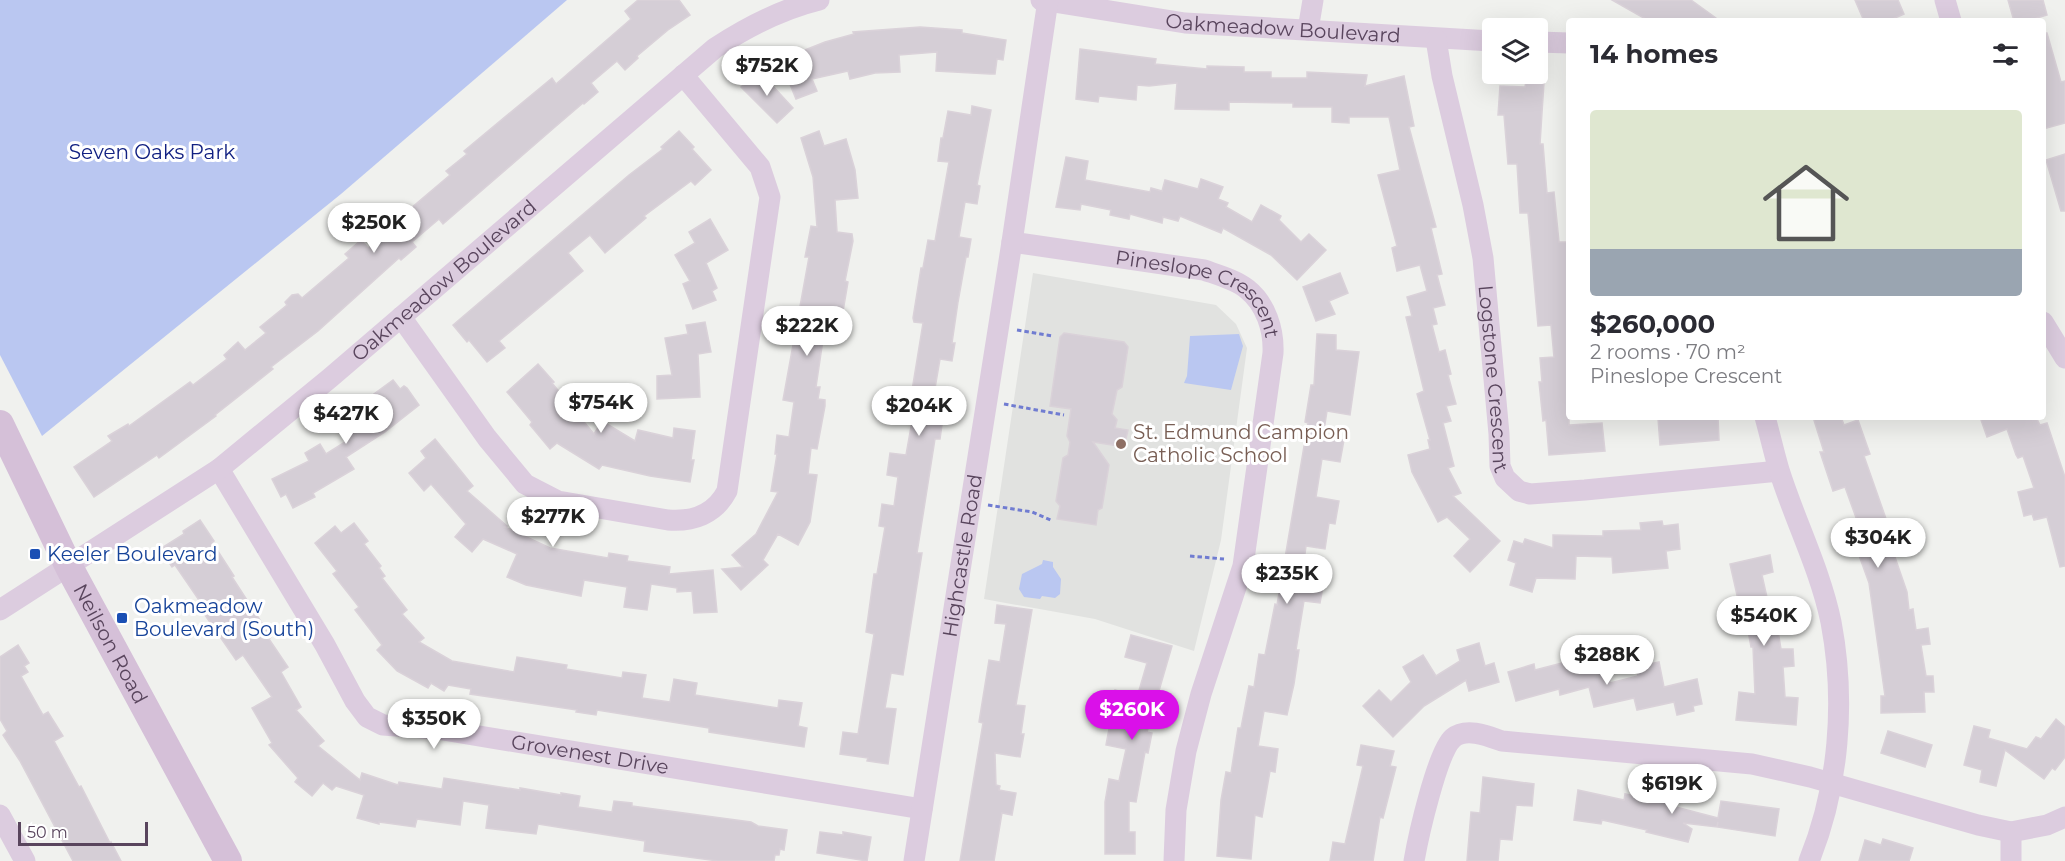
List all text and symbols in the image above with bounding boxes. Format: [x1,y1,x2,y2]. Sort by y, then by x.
street label: Oakmeadow Boulevard [1164,8,1401,48]
map controls [1482,18,1548,84]
button: layers [1482,18,1548,84]
text: 14 homes [1590,38,1718,70]
icon: filters [1989,38,2022,71]
pin: $752K [725,46,809,97]
text: $752K [735,53,799,77]
park label: Seven Oaks Park [69,140,235,164]
icon: home [1752,149,1860,257]
street label: Oakmeadow Boulevard [347,195,541,366]
pin: $250K [332,203,416,254]
text: $250K [342,210,406,234]
street label: Pineslope Crescent [1114,245,1284,340]
street label: Logstone Crescent [1474,284,1513,476]
pin: $222K [765,306,849,357]
text: $260,000 [1590,308,1715,340]
text: $222K [776,313,838,337]
text: 2 rooms · 70 m² [1590,340,1746,364]
text: Pineslope Crescent [1590,364,1783,388]
pin: $754K [559,383,643,434]
pin: $204K [877,386,961,437]
text: $754K [568,390,634,414]
text: $204K [886,393,952,417]
pin: $427K [304,394,388,445]
text: $427K [313,401,379,425]
place label: St. Edmund Campion Catholic School [1133,420,1349,467]
marker: St. Edmund Campion Catholic School [1114,437,1128,451]
street label: Highcastle Road [938,472,987,639]
pin: $277K [511,497,595,548]
text: $277K [521,504,585,528]
pin: $304K [1836,518,1920,569]
text: $304K [1845,525,1911,549]
place label: Keeler Boulevard [47,542,218,566]
marker: Keeler Boulevard [28,547,42,561]
pin: $235K [1245,554,1329,605]
text: $235K [1256,561,1318,585]
street label: Neilson Road [68,580,153,708]
place label: Oakmeadow Boulevard (South) [134,594,314,641]
pin: $540K [1722,596,1806,647]
text: $540K [1731,603,1797,627]
marker: Oakmeadow Boulevard (South) [115,611,129,625]
pin: $288K [1565,635,1649,686]
text: $288K [1574,642,1640,666]
pin: $260K [1090,690,1174,741]
text: $260K [1099,697,1165,721]
pin: $350K [392,699,476,750]
text: $350K [402,706,466,730]
street label: Grovenest Drive [509,729,670,779]
pin: $619K [1630,764,1714,815]
text: $619K [1642,771,1702,795]
scale bar [18,819,148,846]
text: 50 m [27,823,68,842]

